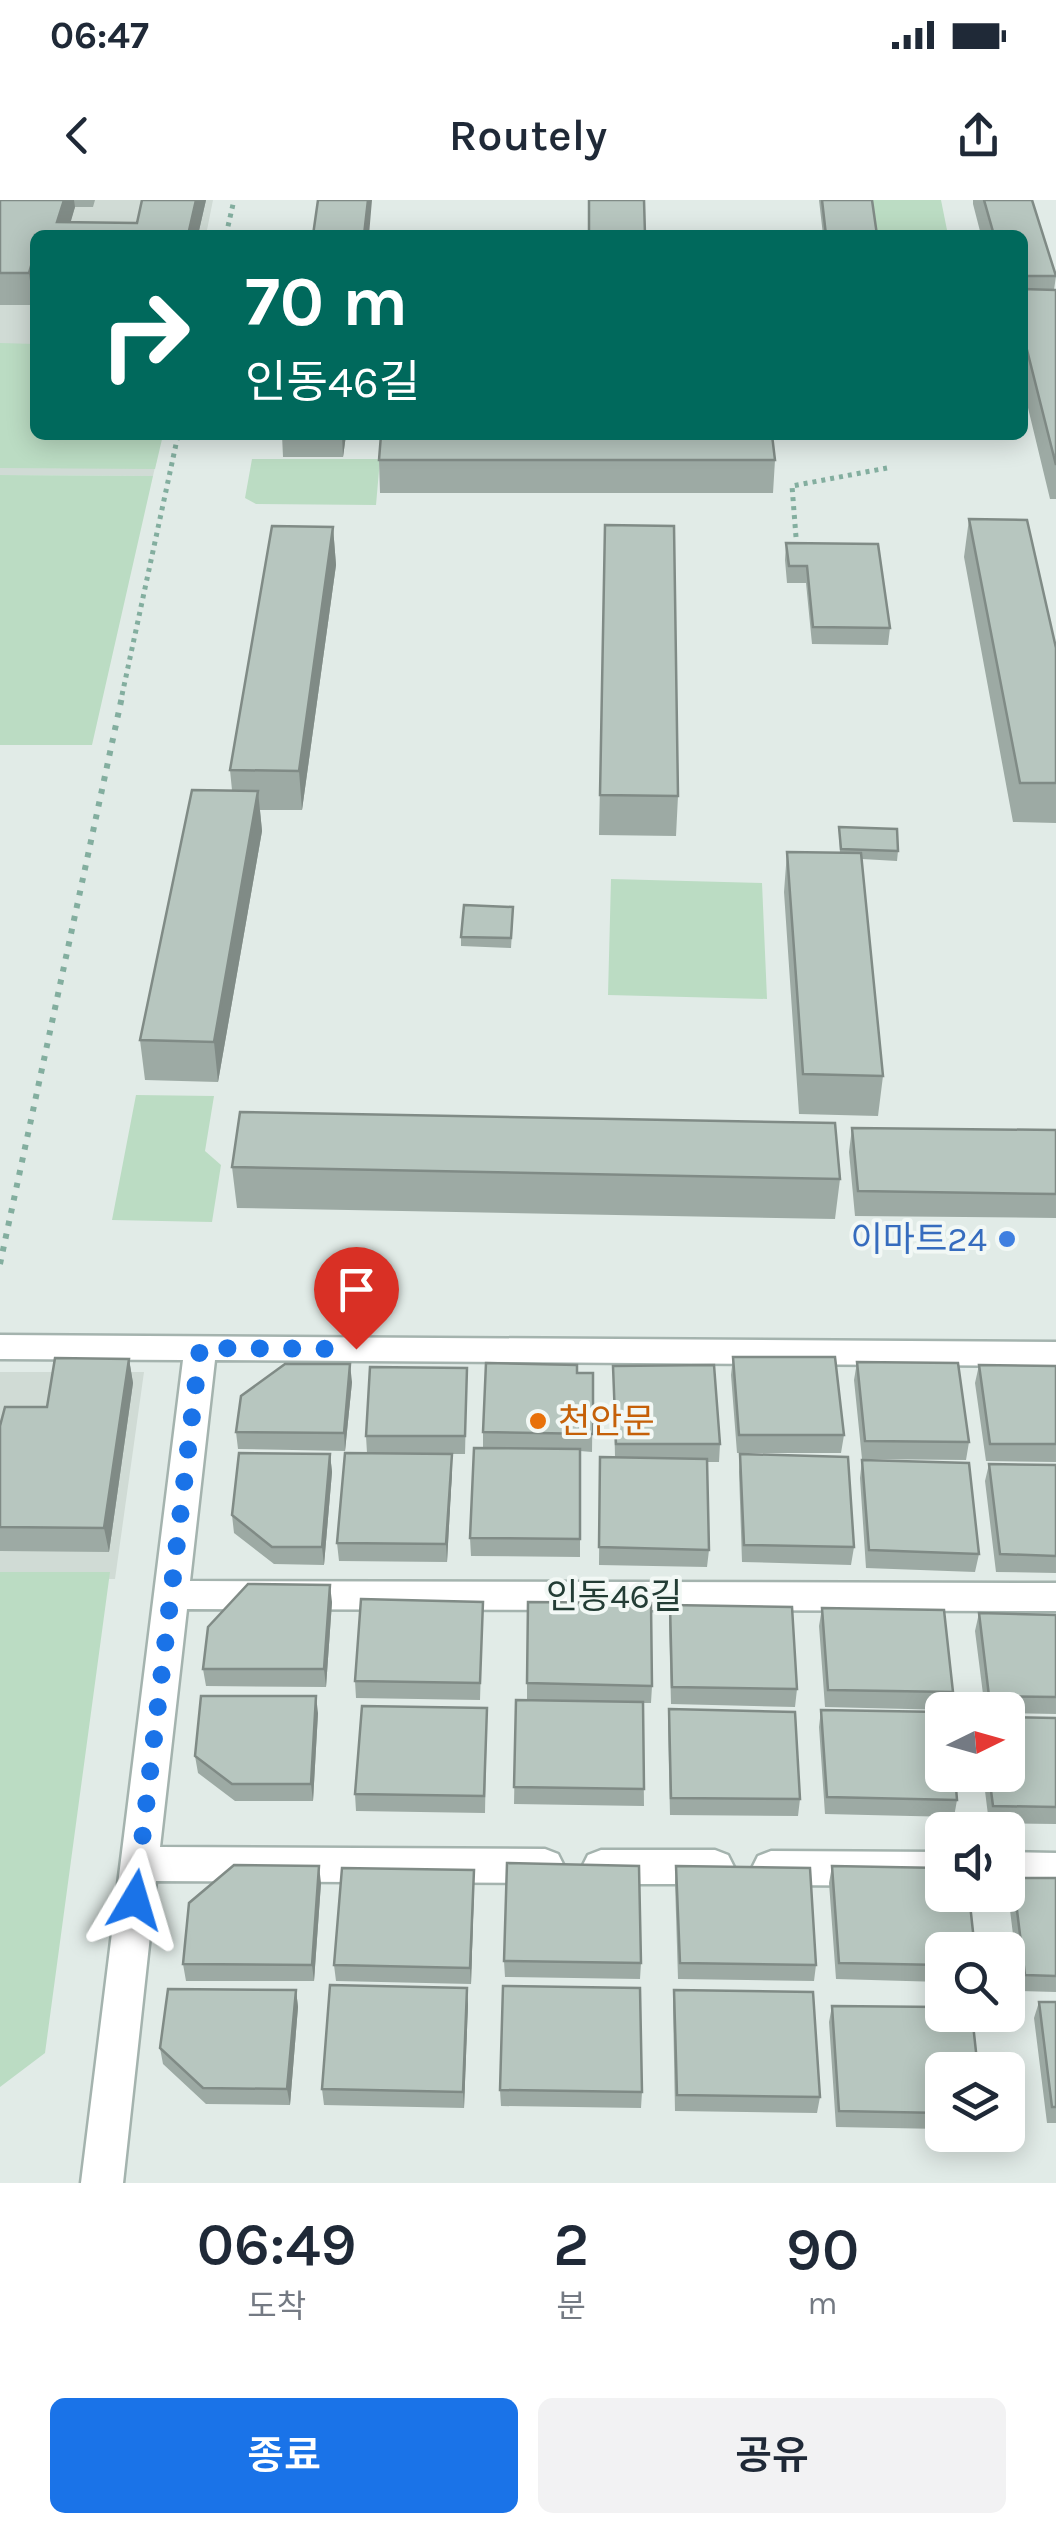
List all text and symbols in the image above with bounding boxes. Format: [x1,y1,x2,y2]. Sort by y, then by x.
text: 06:47 [50,13,149,58]
icon: back [50,108,105,163]
icon: share [951,108,1006,163]
text: Routely [449,109,607,161]
text: 70 m [245,261,408,343]
icon: right [80,270,210,400]
text: 인동46길 [245,356,420,408]
place label: 이마트24 [851,1219,987,1260]
marker: 이마트24 [996,1228,1018,1250]
pin [314,1247,399,1350]
icon: arrive [329,1262,384,1317]
place label: 천안문 [558,1401,655,1442]
marker: 천안문 [527,1410,549,1432]
street label: 인동46길 [546,1576,682,1617]
north arrow [925,1692,1025,1792]
map controls [925,1692,1025,2152]
button: sound [925,1812,1025,1912]
position arrow [83,1848,187,1952]
button: search [925,1932,1025,2032]
button: layers [925,2052,1025,2152]
text: 06:49 [197,2210,357,2280]
text: 2 [553,2210,589,2280]
text: 90 [786,2215,859,2285]
text: m [808,2285,838,2322]
text: 도착 [247,2288,306,2325]
text: 분 [557,2288,586,2325]
button: 종료 [50,2398,518,2513]
button: 공유 [538,2398,1006,2513]

